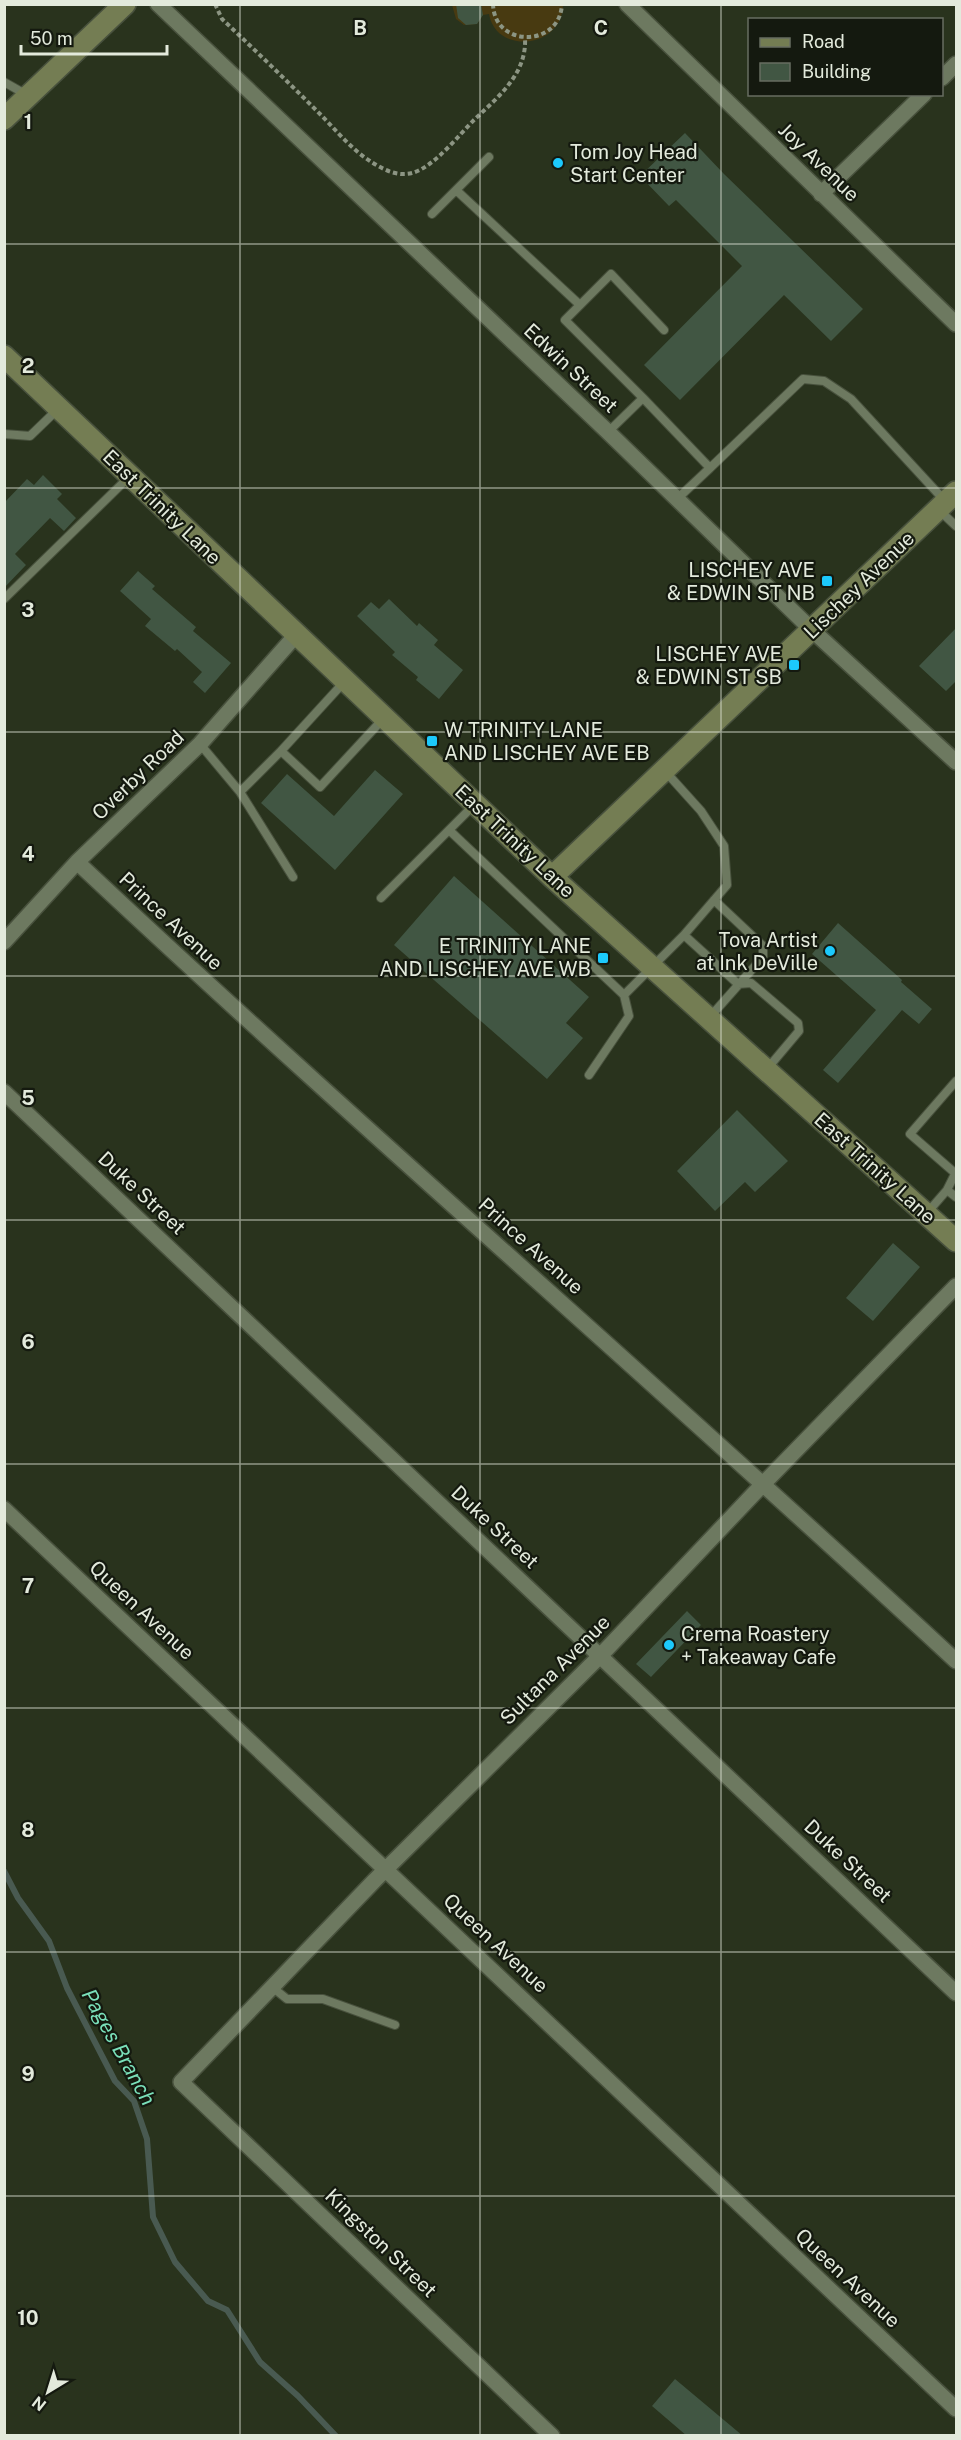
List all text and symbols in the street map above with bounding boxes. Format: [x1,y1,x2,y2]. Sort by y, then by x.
text: B [353,16,367,40]
text: C [594,16,608,40]
scale bar [21,18,166,56]
legend [748,18,943,96]
text: 50 m [30,28,73,49]
text: Road [802,31,845,52]
text: Building [802,61,871,82]
text: 1 [24,110,32,134]
street label: Joy Avenue [774,118,864,206]
place label: Tom Joy Head Start Center [570,140,698,187]
marker: Tom Joy Head Start Center [551,156,565,170]
street label: Edwin Street [519,318,623,418]
text: 2 [22,354,34,378]
street label: East Trinity Lane [98,445,226,569]
street label: Lischey Avenue [799,526,919,644]
place label: LISCHEY AVE & EDWIN ST NB [667,558,815,605]
marker: LISCHEY AVE & EDWIN ST NB [820,574,834,588]
text: 3 [21,598,35,622]
place label: LISCHEY AVE & EDWIN ST SB [636,642,782,689]
marker: LISCHEY AVE & EDWIN ST SB [787,658,801,672]
place label: W TRINITY LANE AND LISCHEY AVE EB [444,718,650,765]
street label: Overby Road [87,725,189,825]
marker: W TRINITY LANE AND LISCHEY AVE EB [425,734,439,748]
street label: East Trinity Lane [450,779,580,903]
text: 4 [21,842,35,866]
street label: Prince Avenue [114,867,228,975]
place label: Tova Artist at Ink DeVille [696,928,818,975]
place label: E TRINITY LANE AND LISCHEY AVE WB [379,934,591,981]
marker: Tova Artist at Ink DeVille [823,944,837,958]
marker: E TRINITY LANE AND LISCHEY AVE WB [596,951,610,965]
text: 5 [21,1086,35,1110]
street label: East Trinity Lane [809,1107,941,1229]
street label: Duke Street [93,1146,191,1240]
street label: Prince Avenue [474,1193,588,1299]
text: 6 [21,1330,35,1354]
street label: Duke Street [446,1480,544,1574]
street label: Queen Avenue [85,1555,199,1665]
text: 7 [22,1574,34,1598]
street label: Sultana Avenue [495,1610,615,1730]
place label: Crema Roastery + Takeaway Cafe [681,1622,836,1669]
marker: Crema Roastery + Takeaway Cafe [662,1638,676,1652]
street label: Duke Street [799,1814,897,1908]
text: 8 [21,1818,35,1842]
street label: Queen Avenue [439,1888,553,1998]
water label: Pages Branch [77,1984,161,2110]
text: 9 [21,2062,35,2086]
street label: Kingston Street [320,2184,442,2302]
street label: Queen Avenue [791,2223,905,2333]
text: 10 [17,2306,39,2330]
north arrow [18,2362,78,2422]
text: N [28,2392,50,2415]

